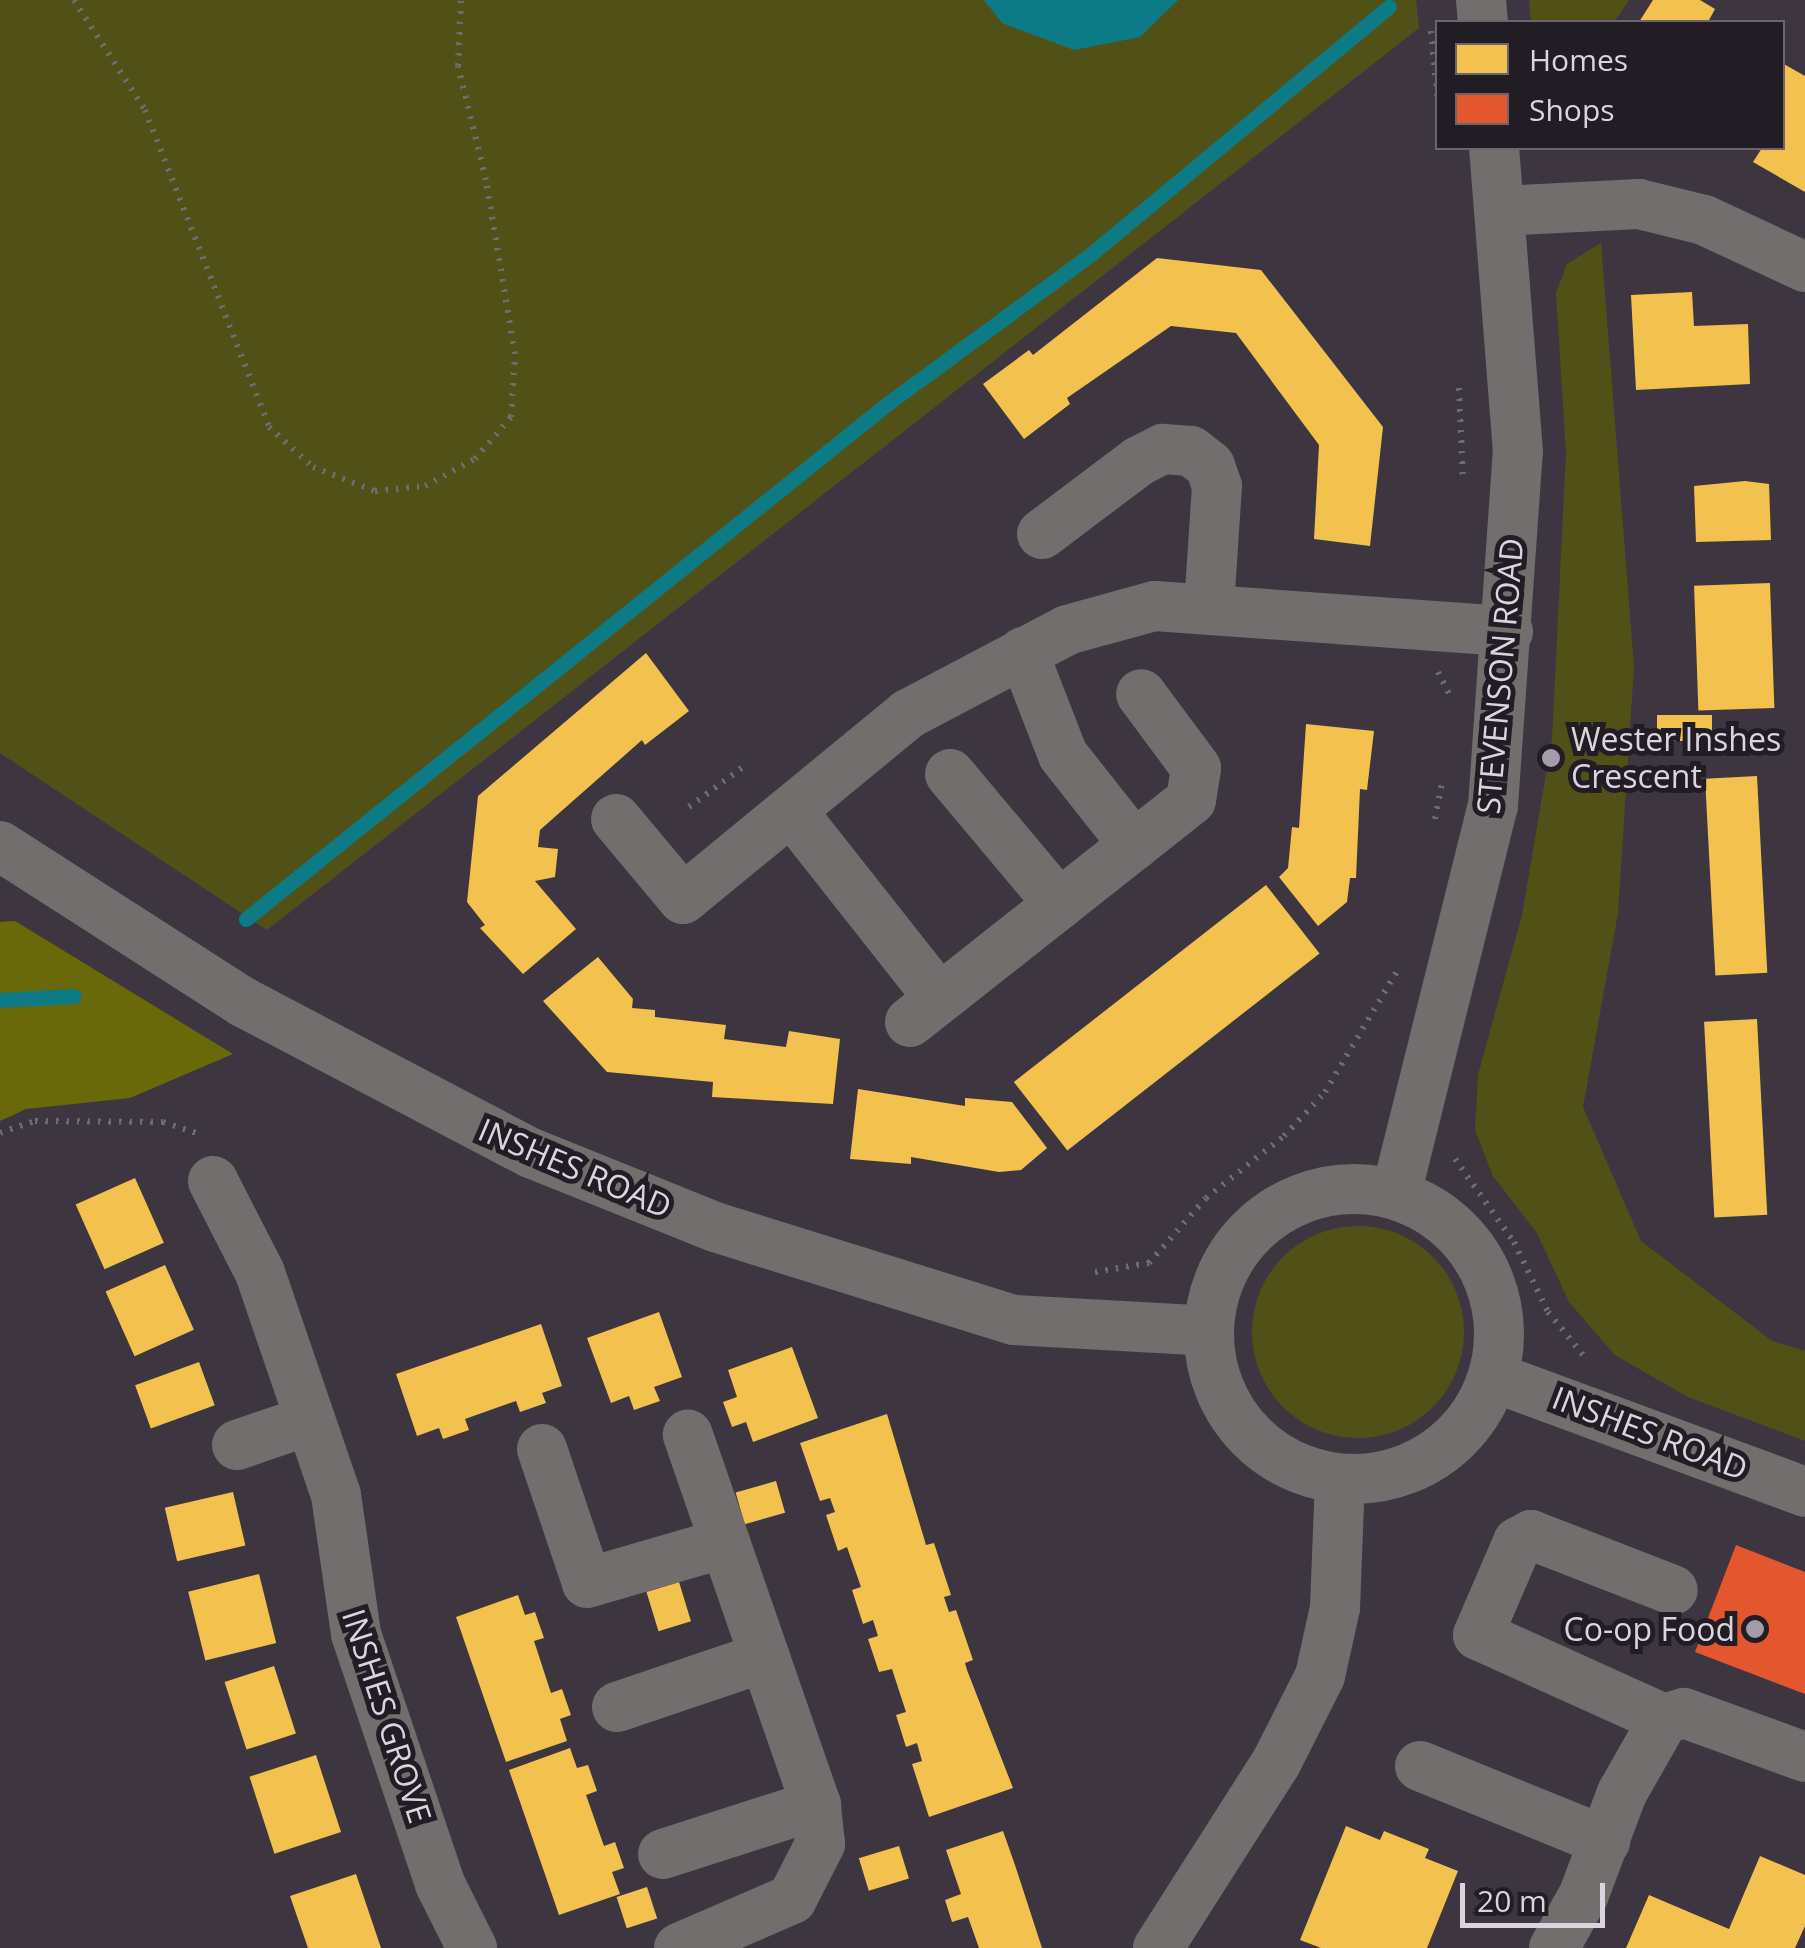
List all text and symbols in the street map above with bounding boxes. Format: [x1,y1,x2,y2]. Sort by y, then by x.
legend [1435,20,1785,150]
text: Homes [1529,39,1628,80]
text: Shops [1529,89,1615,130]
street label: STEVENSON ROAD [1469,536,1531,816]
place label: Wester Inshes Crescent [1571,721,1781,796]
marker: Wester Inshes Crescent [1540,747,1562,769]
street label: INSHES ROAD [473,1110,677,1226]
street label: INSHES ROAD [1547,1378,1753,1488]
street label: INSHES GROVE [334,1604,440,1828]
place label: Co-op Food [1564,1610,1735,1648]
marker: Co-op Food [1744,1618,1766,1640]
scale bar [1465,1863,1610,1925]
text: 20 m [1477,1880,1547,1921]

